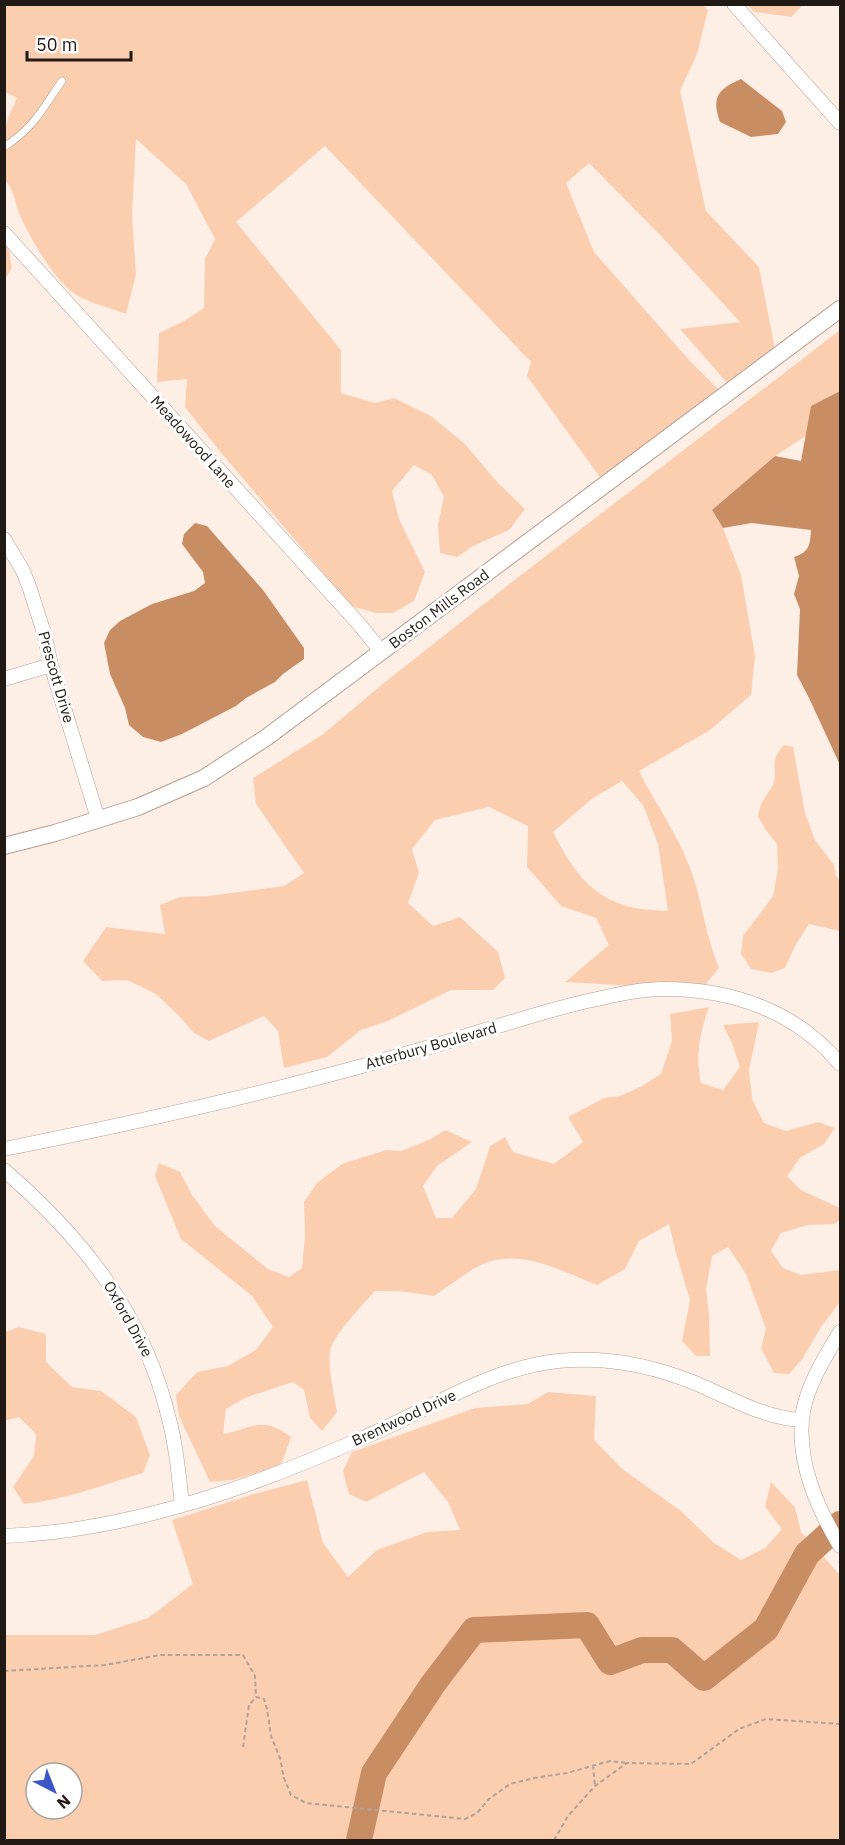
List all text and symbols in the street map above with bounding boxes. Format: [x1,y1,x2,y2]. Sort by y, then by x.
scale bar [27,24,130,62]
text: 50 m [36,33,78,56]
street label: Meadowood Lane [147,391,240,492]
street label: Boston Mills Road [385,565,492,652]
street label: Prescott Drive [34,629,79,725]
street label: Atterbury Boulevard [363,1018,499,1073]
street label: Oxford Drive [100,1277,157,1360]
street label: Brentwood Drive [349,1385,459,1450]
north arrow [24,1761,84,1821]
text: N [53,1791,75,1813]

